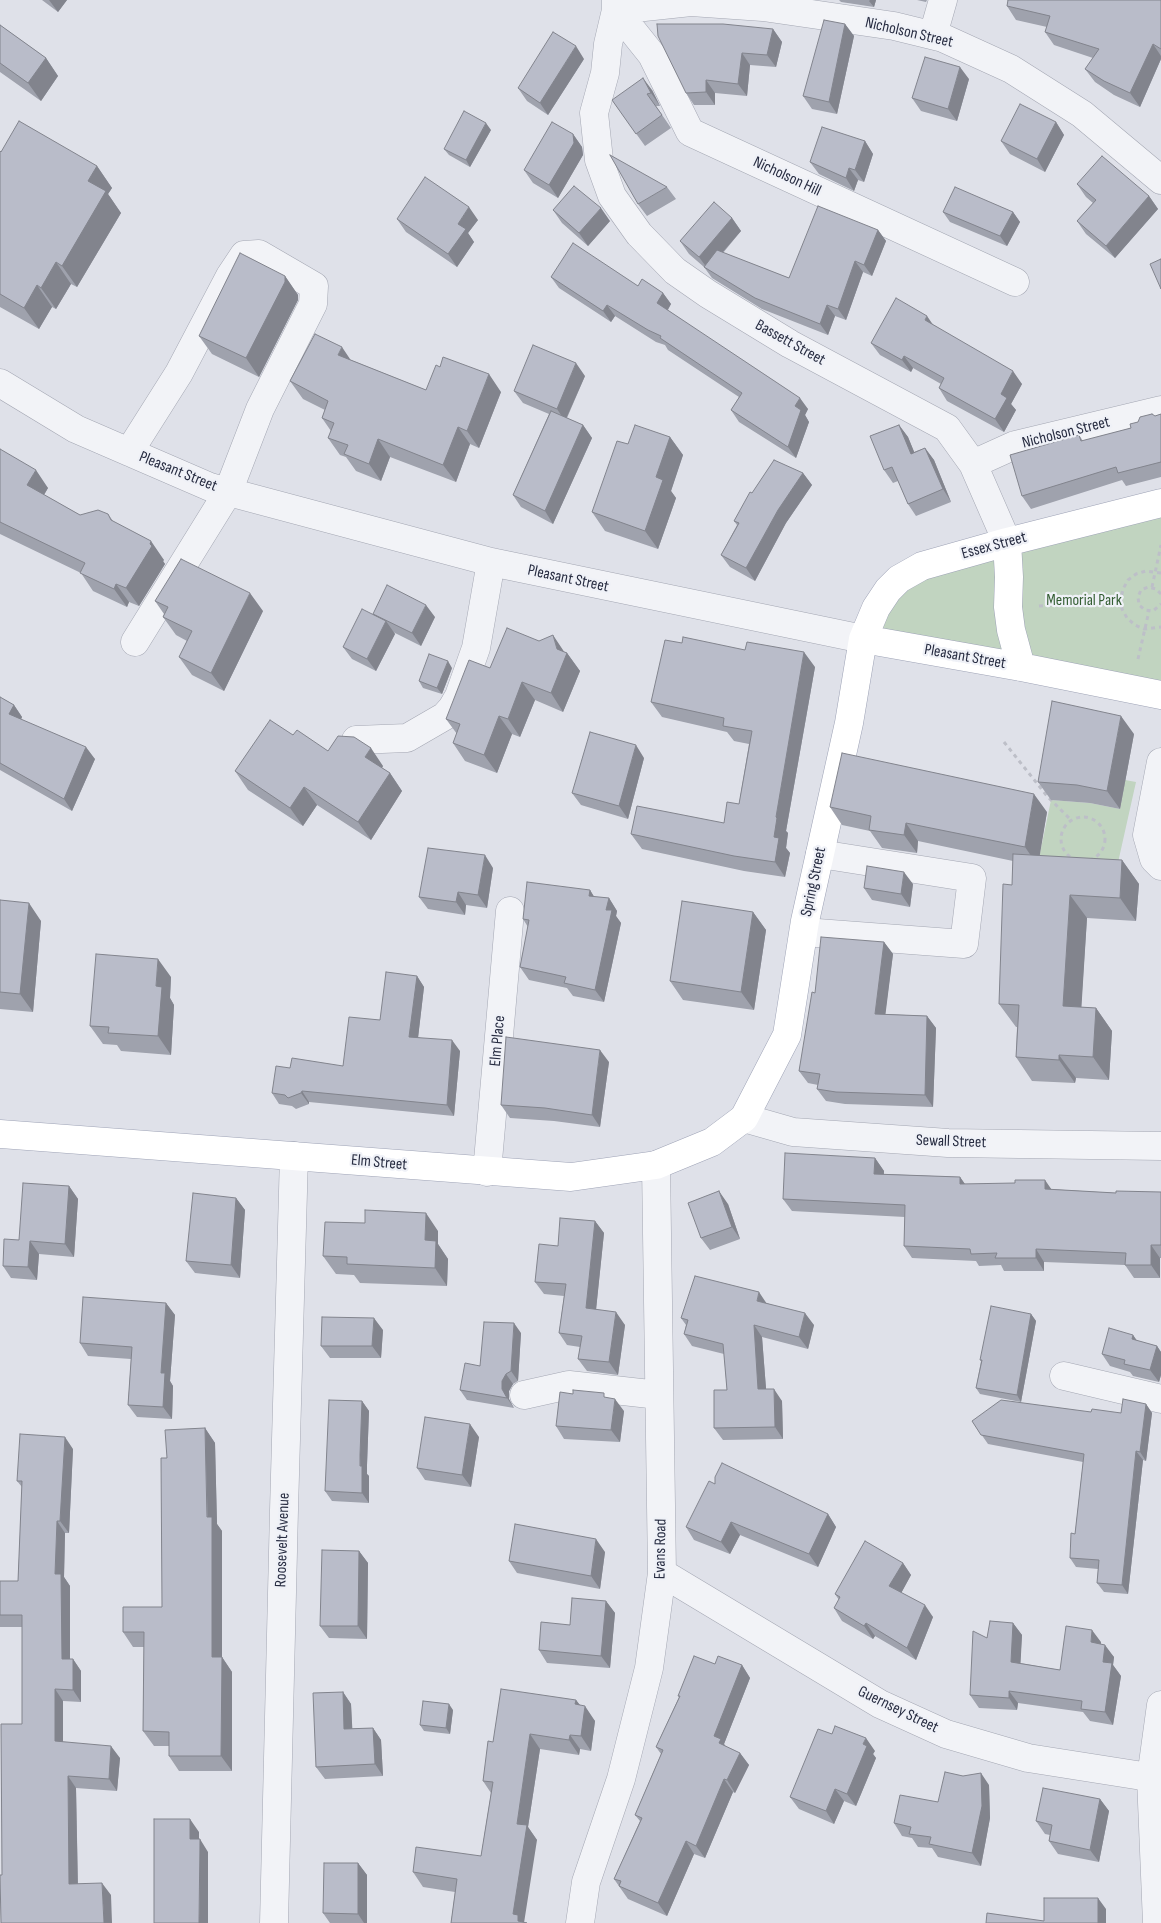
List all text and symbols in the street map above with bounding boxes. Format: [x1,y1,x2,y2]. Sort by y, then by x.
street label: Nicholson Street [863,14,955,52]
street label: Nicholson Hill [750,153,824,201]
street label: Bassett Street [752,316,828,370]
street label: Nicholson Street [1020,413,1112,453]
street label: Pleasant Street [136,448,220,496]
street label: Essex Street [959,528,1029,564]
street label: Pleasant Street [526,561,610,597]
park label: Memorial Park [1046,591,1122,611]
street label: Pleasant Street [923,640,1007,674]
street label: Spring Street [797,845,831,919]
street label: Elm Place [486,1015,510,1067]
street label: Sewall Street [915,1131,987,1153]
street label: Elm Street [350,1151,408,1175]
street label: Roosevelt Avenue [272,1492,294,1588]
street label: Evans Road [651,1519,671,1579]
street label: Guernsey Street [855,1682,941,1738]

